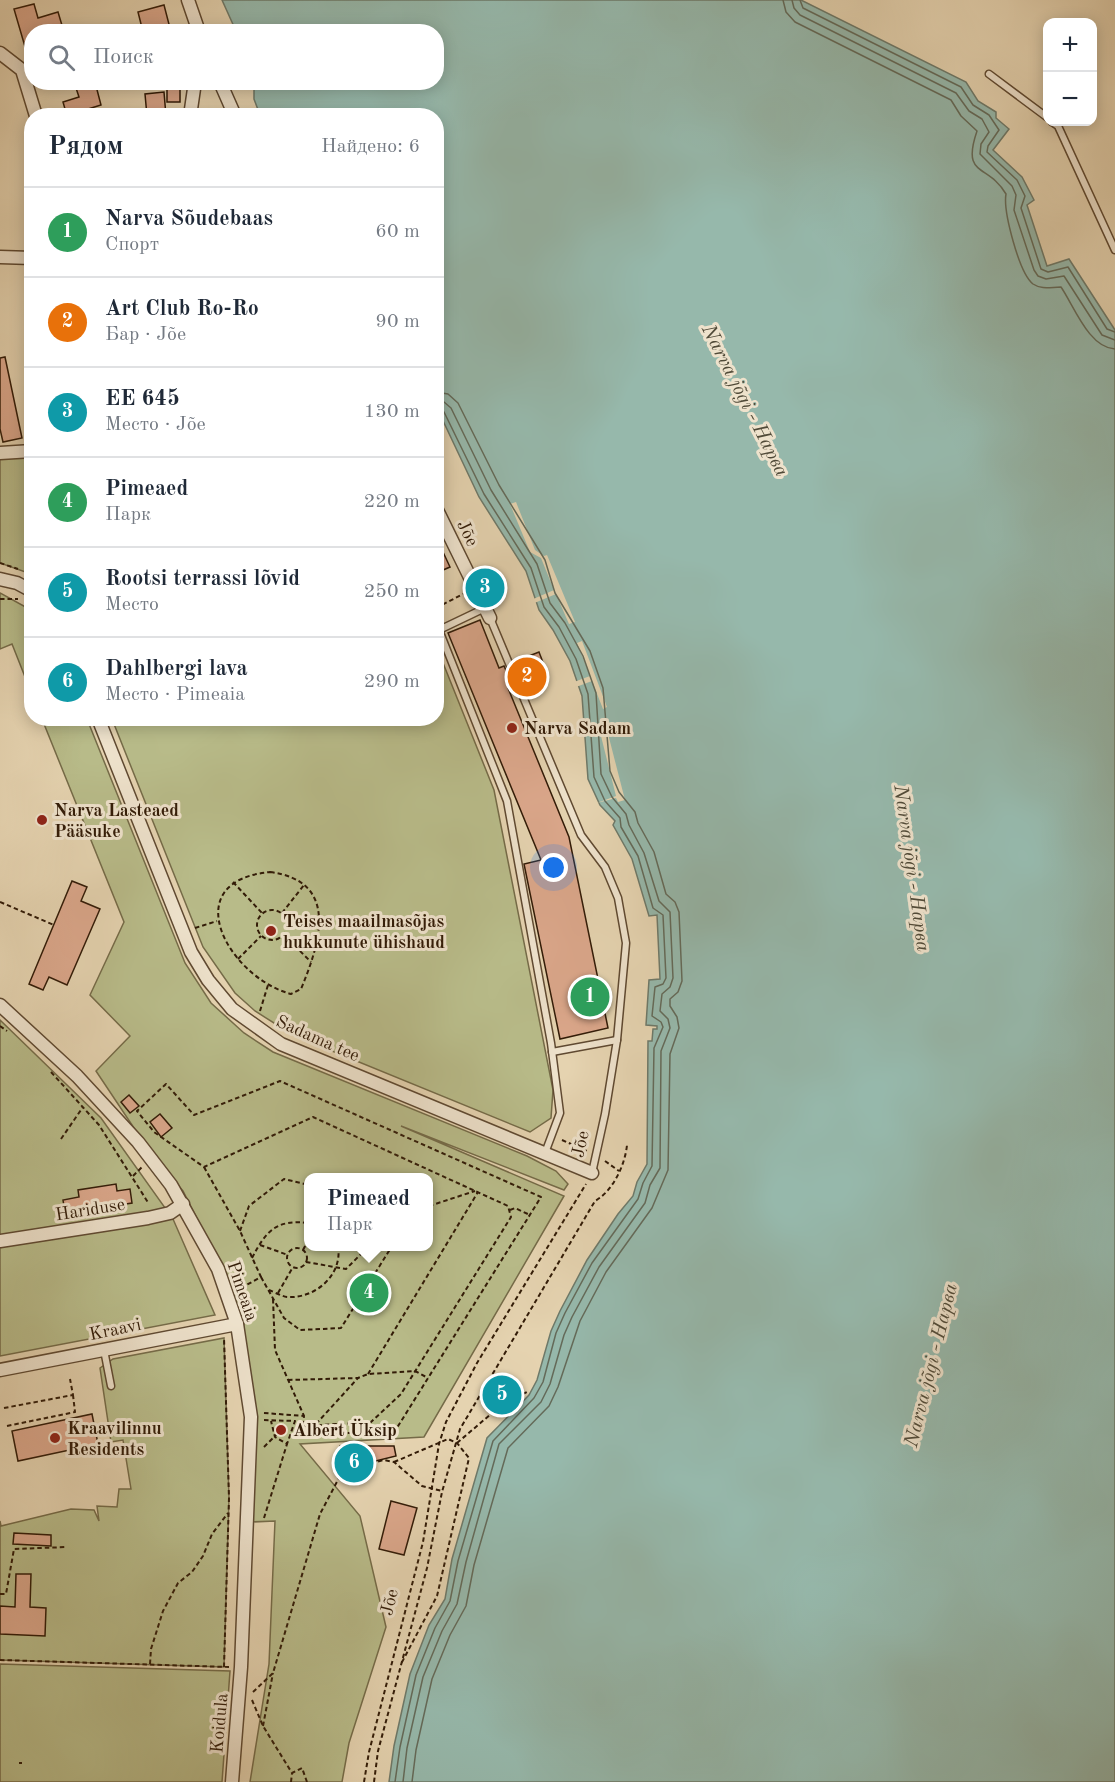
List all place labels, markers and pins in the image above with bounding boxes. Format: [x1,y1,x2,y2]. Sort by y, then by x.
pin: 3 [466,566,504,610]
pin: 2 [508,654,546,700]
place label: Narva Sadam [524,720,631,738]
marker: Narva Sadam [505,721,519,735]
place label: Narva Lasteaed Pääsuke [54,802,179,841]
marker: Narva Lasteaed Pääsuke [35,813,49,827]
place label: Teises maailmasõjas hukkunute ühishaud [283,913,445,952]
marker: Teises maailmasõjas hukkunute ühishaud [264,924,278,938]
pin: 1 [570,974,610,1020]
pin: 4 [350,1270,388,1316]
pin: 5 [482,1372,522,1418]
place label: Albert Üksip [293,1418,397,1440]
place label: Kraavilinnu Residents [67,1420,162,1459]
marker: Albert Üksip [274,1423,288,1437]
marker: Kraavilinnu Residents [48,1431,62,1445]
pin: 6 [334,1440,374,1486]

